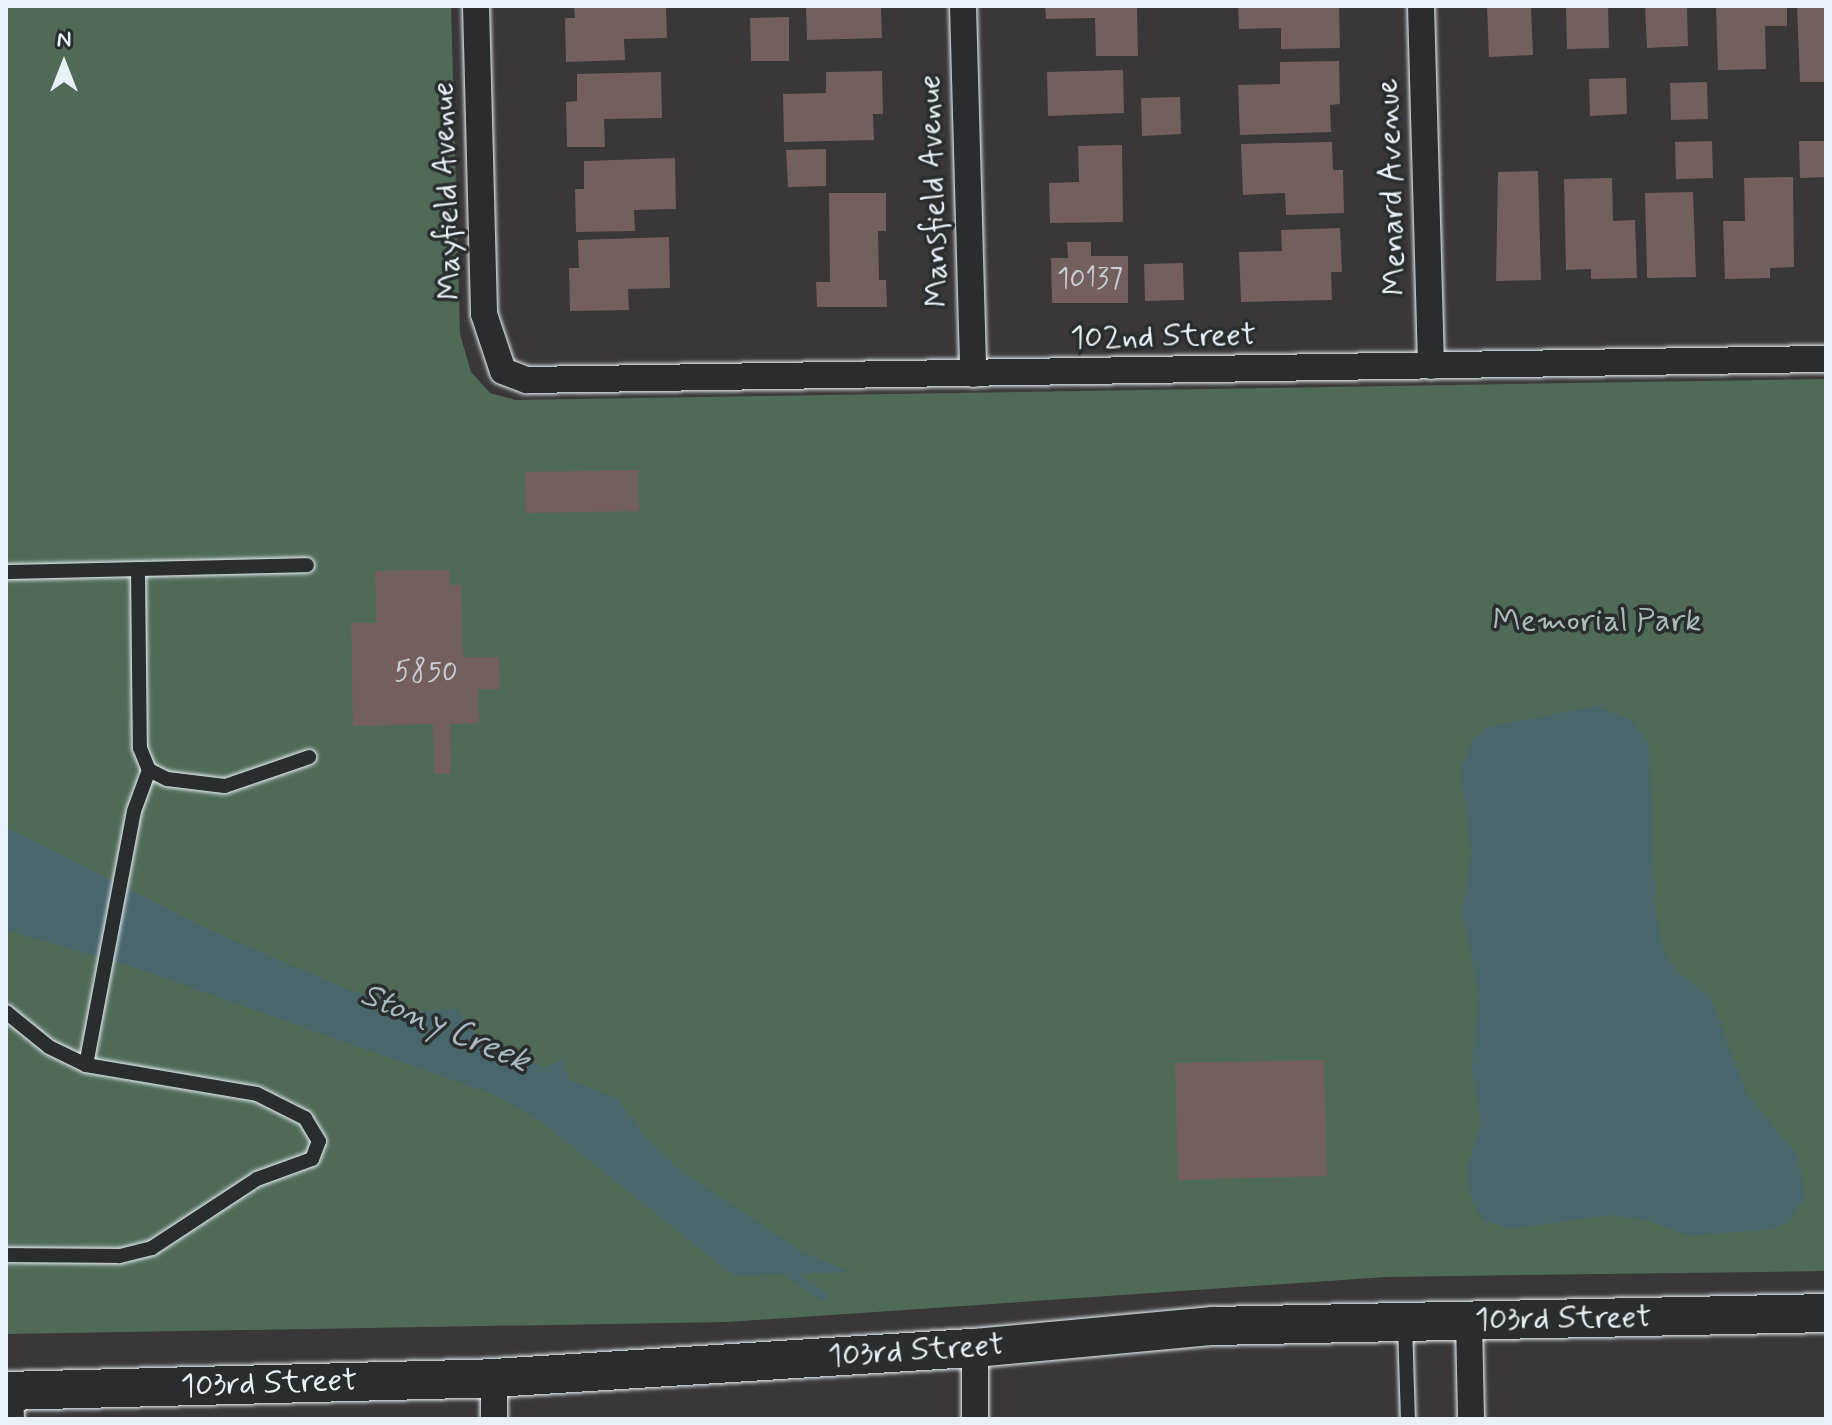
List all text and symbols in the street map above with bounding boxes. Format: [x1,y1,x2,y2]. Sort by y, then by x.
north arrow [24,24,104,104]
text: N [57,26,71,54]
street label: Mansfield Avenue [911,71,957,311]
street label: Mayfield Avenue [424,78,470,304]
street label: Menard Avenue [1369,79,1415,295]
house number: 10137 [1057,263,1123,297]
street label: 102nd Street [1071,316,1255,358]
park label: Memorial Park [1493,602,1701,640]
house number: 5850 [394,656,458,690]
water label: Stony Creek [353,974,537,1082]
street label: 103rd Street [1475,1298,1651,1340]
street label: 103rd Street [827,1326,1005,1376]
street label: 103rd Street [181,1362,357,1406]

